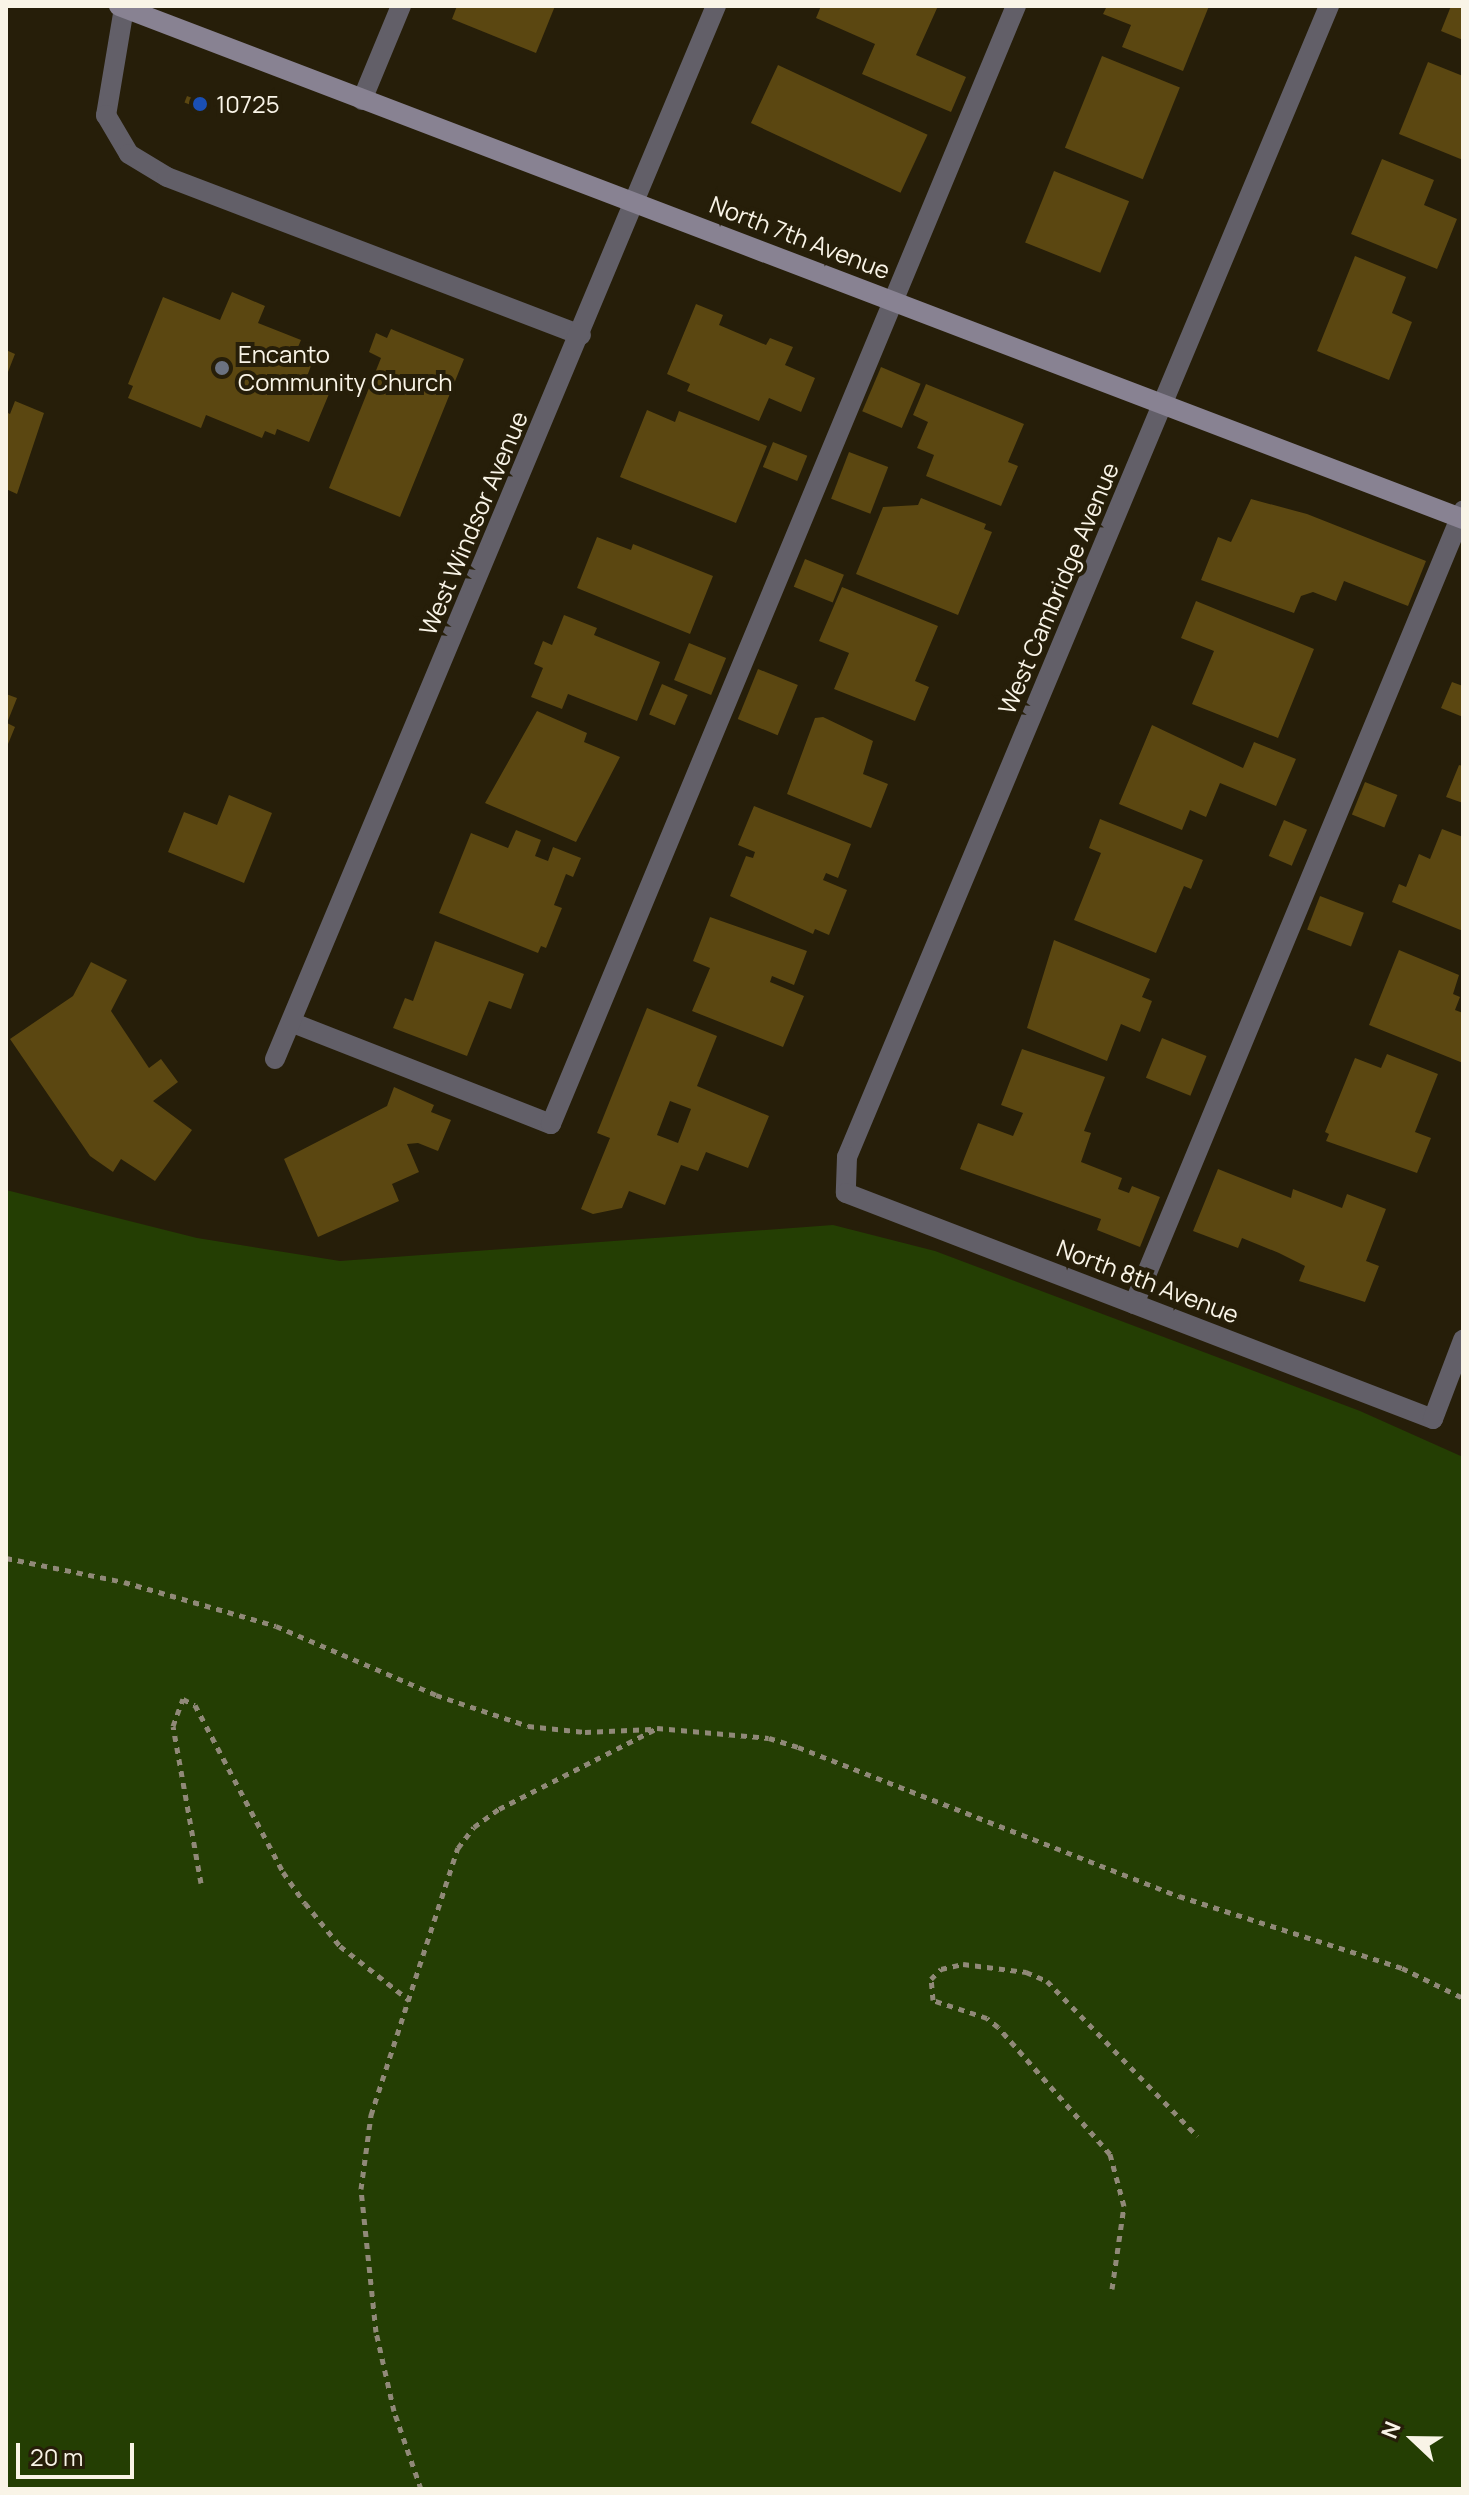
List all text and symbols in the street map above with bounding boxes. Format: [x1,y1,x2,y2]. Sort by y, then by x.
place label: 10725 [216,90,280,118]
marker: 10725 [191,95,209,113]
street label: North 7th Avenue [706,189,894,285]
place label: Encanto Community Church [238,340,453,396]
marker: Encanto Community Church [213,359,231,377]
street label: West Windsor Avenue [413,407,533,639]
street label: West Cambridge Avenue [992,458,1124,718]
street label: North 8th Avenue [1053,1233,1243,1329]
north arrow [1373,2399,1453,2479]
text: N [1374,2417,1408,2443]
scale bar [20,2427,138,2477]
text: 20 m [30,2440,83,2473]

